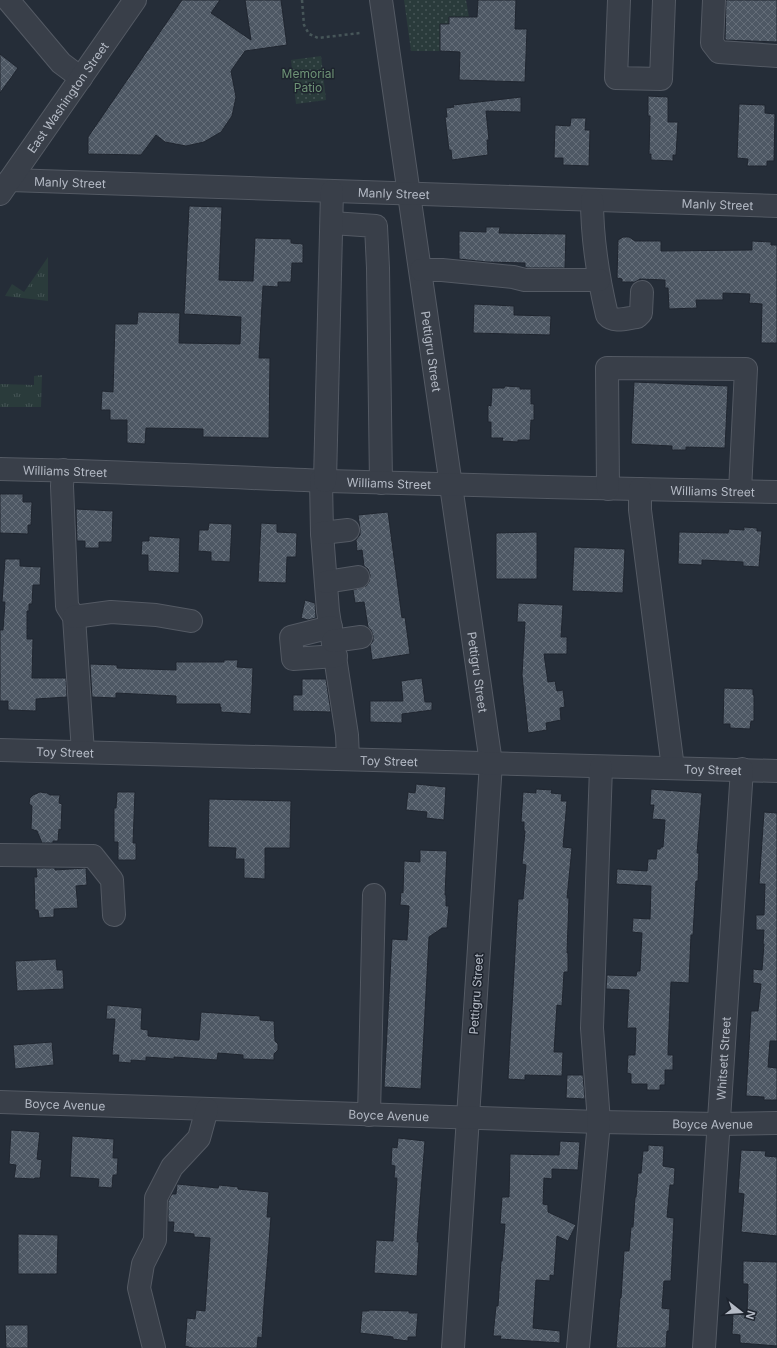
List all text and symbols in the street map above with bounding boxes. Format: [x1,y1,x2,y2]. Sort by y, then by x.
street label: East Washington Street [24,39,111,156]
park label: Memorial Patio [282,66,334,95]
street label: Manly Street [34,173,106,191]
street label: Manly Street [358,184,430,202]
street label: Manly Street [682,195,754,213]
street label: Pettigru Street [418,310,445,393]
street label: Williams Street [23,462,107,480]
street label: Williams Street [346,474,431,492]
street label: Williams Street [670,482,755,499]
street label: Pettigru Street [465,631,491,713]
street label: Toy Street [36,743,94,760]
street label: Toy Street [360,752,418,769]
street label: Toy Street [684,761,742,778]
street label: Pettigru Street [466,953,486,1035]
street label: Whitsett Street [713,1016,733,1101]
street label: Boyce Avenue [24,1095,106,1113]
street label: Boyce Avenue [348,1106,429,1124]
street label: Boyce Avenue [672,1116,753,1132]
north arrow [721,1292,761,1332]
text: N [743,1309,758,1321]

